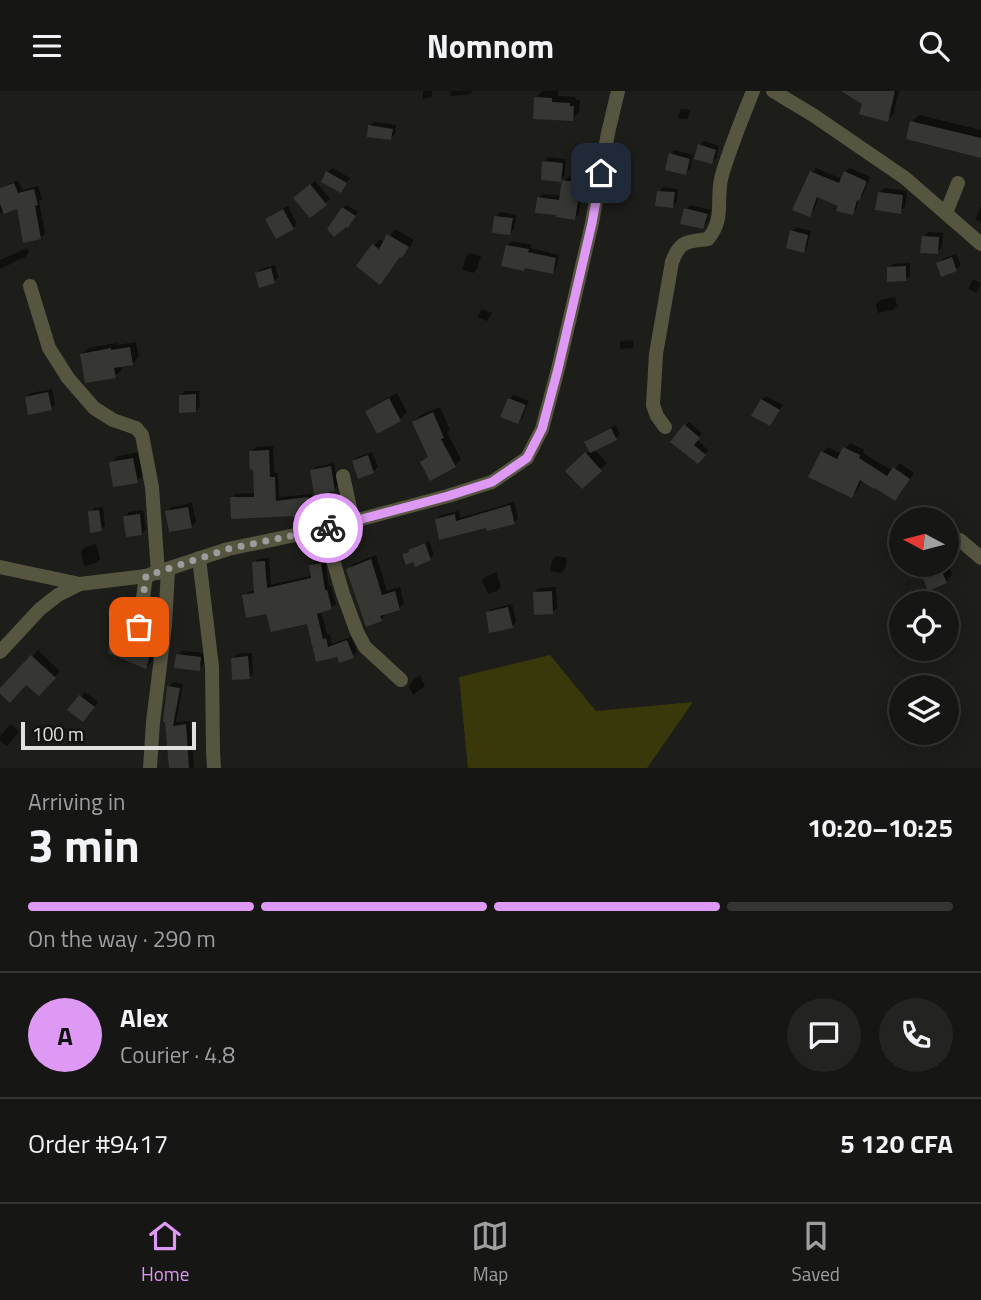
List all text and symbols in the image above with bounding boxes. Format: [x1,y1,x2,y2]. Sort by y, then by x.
text: Nomnom [427,22,554,70]
icon: menu [28,27,66,65]
icon: search [915,27,953,65]
pin [571,143,631,203]
icon: home [582,154,620,192]
courier [293,493,363,563]
north arrow [889,507,959,577]
map controls [889,507,959,745]
icon: bike [309,509,347,547]
button: locate [889,591,959,661]
pin [109,597,169,657]
icon: bag [120,608,158,646]
button: layers [889,675,959,745]
scale bar [21,719,196,751]
text: 100 m [32,719,84,748]
text: Arriving in [28,784,125,819]
text: 10:20–10:25 [807,808,953,847]
text: 3 min [28,810,140,880]
text: On the way · 290 m [28,921,216,956]
text: Alex [120,998,168,1037]
button: chat [787,998,861,1072]
button: phone [879,998,953,1072]
text: A [57,1016,73,1055]
text: Courier · 4.8 [120,1037,235,1072]
text: Order #9417 [28,1124,168,1163]
text: 5 120 CFA [840,1124,953,1163]
tab: Home [141,1217,189,1288]
tab: Map [471,1217,509,1288]
tab: Saved [792,1217,840,1288]

